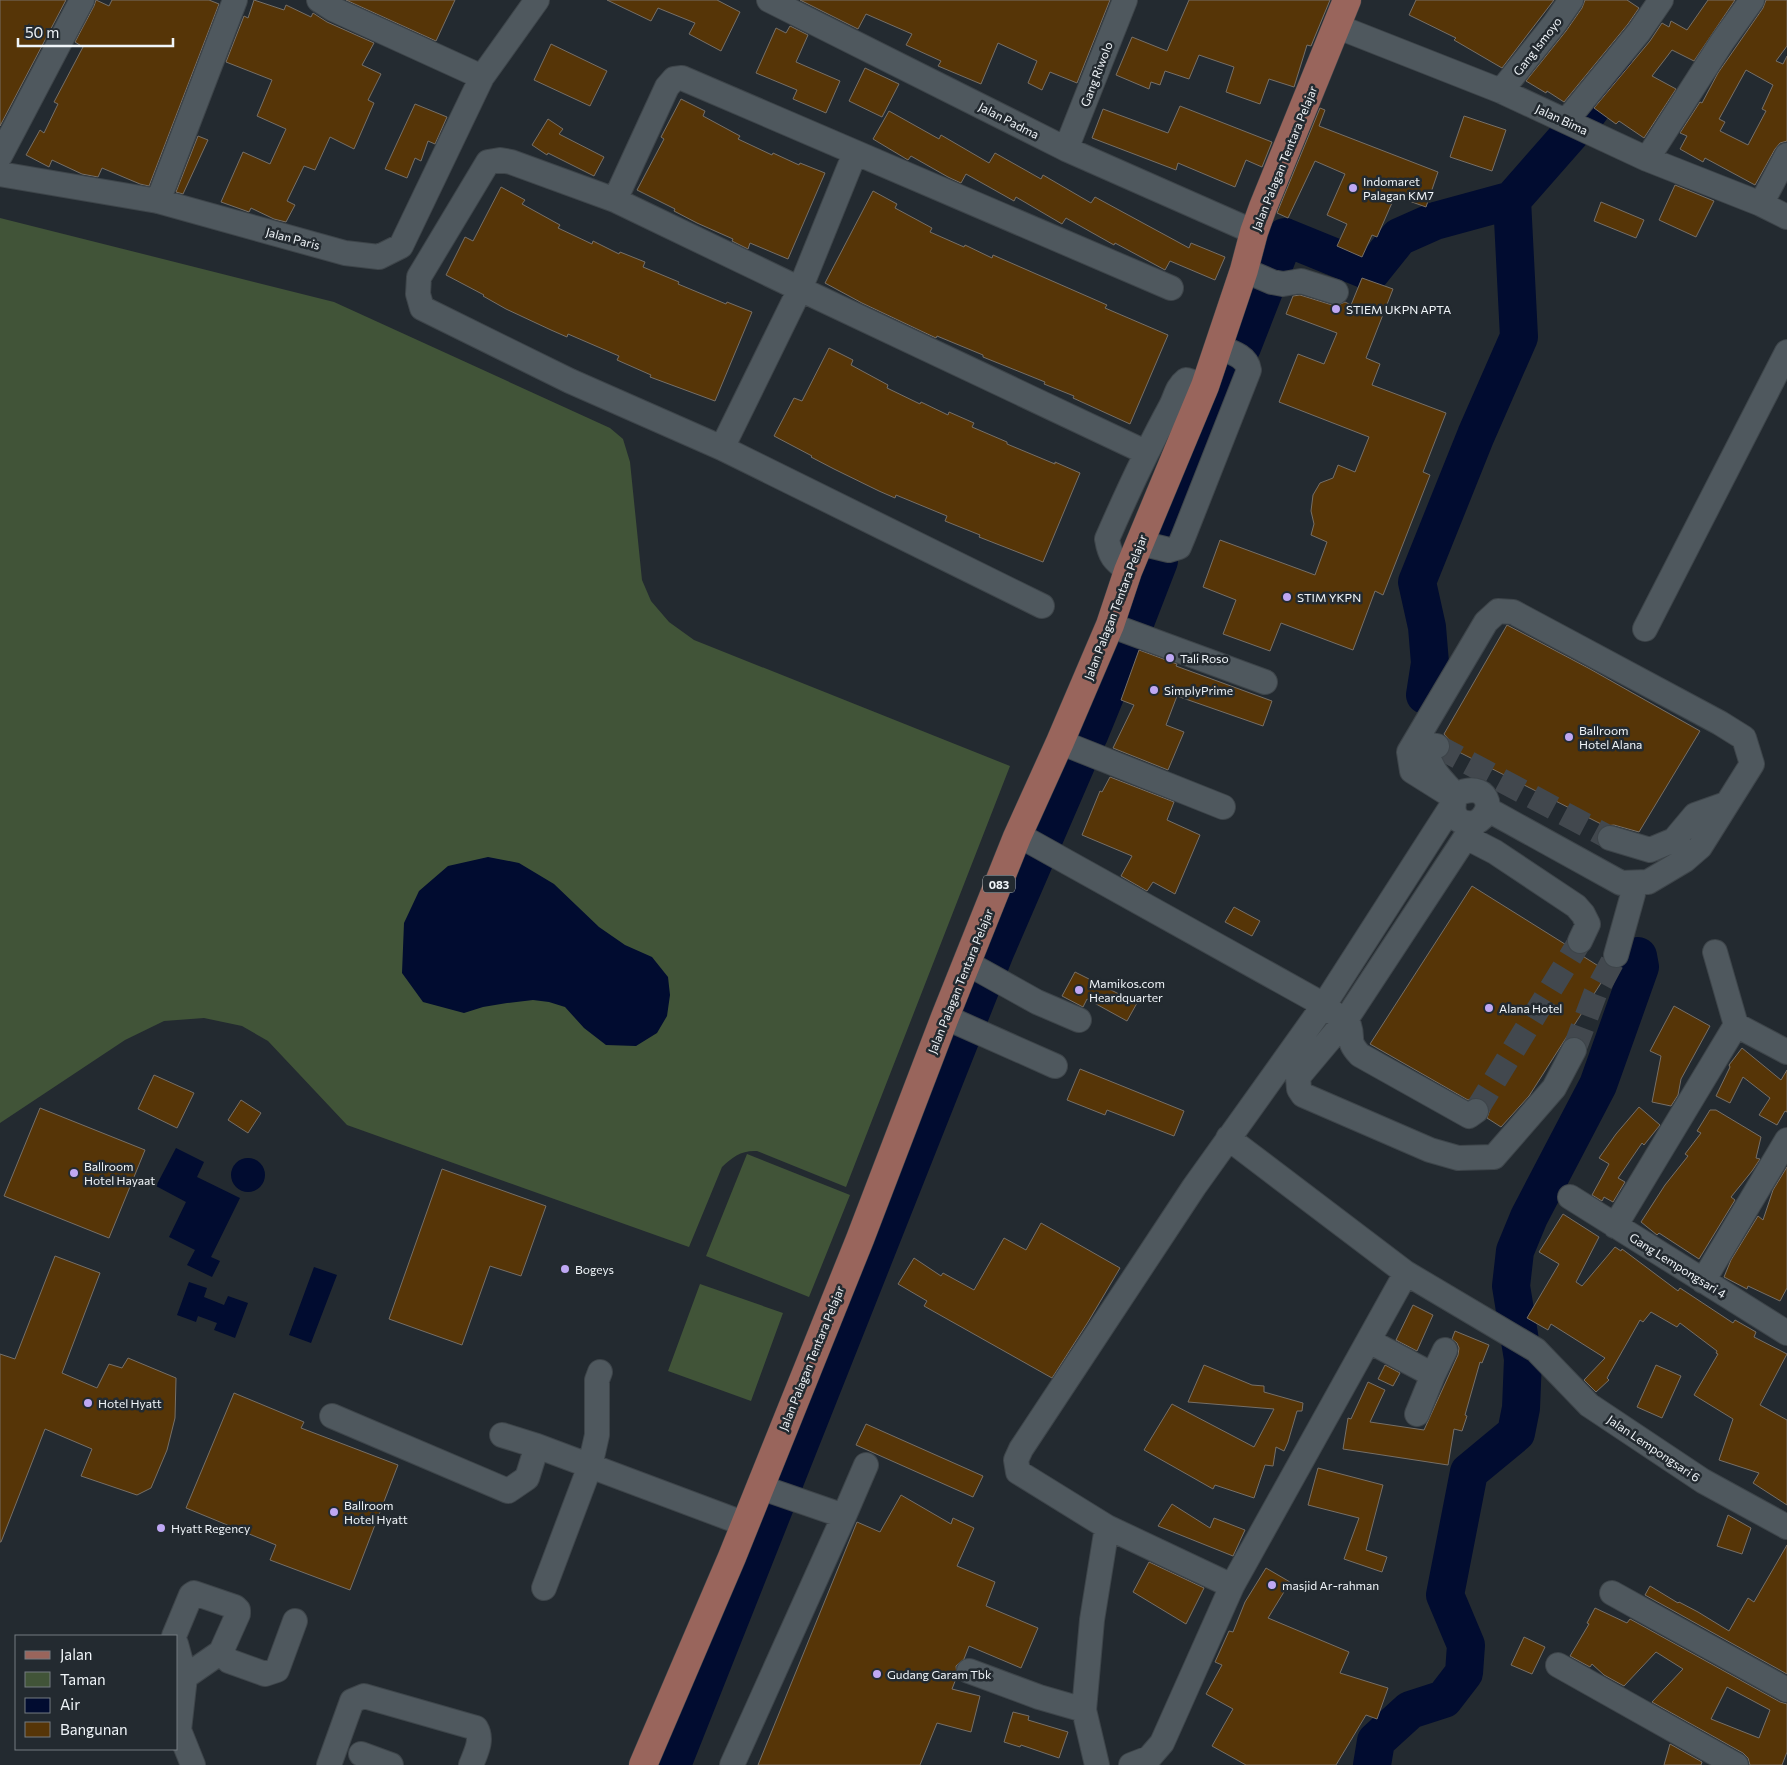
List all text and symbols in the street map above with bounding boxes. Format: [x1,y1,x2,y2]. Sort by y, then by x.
street label: Gang Ismoyo [1510,14,1564,78]
scale bar [18,15,172,47]
text: 50 m [25,23,59,41]
street label: Gang Riwolo [1077,39,1115,109]
street label: Jalan Palagan Tentara Pelajar [1249,83,1320,233]
street label: Jalan Padma [976,99,1041,142]
street label: Jalan Bima [1533,101,1590,138]
place label: Indomaret Palagan KM7 [1363,174,1434,202]
marker: Indomaret Palagan KM7 [1347,182,1359,194]
street label: Jalan Paris [264,224,322,253]
place label: STIEM UKPN APTA [1346,302,1451,316]
marker: STIEM UKPN APTA [1330,303,1342,315]
street label: Jalan Palagan Tentara Pelajar [1081,532,1150,682]
place label: STIM YKPN [1297,590,1361,604]
marker: STIM YKPN [1281,591,1293,603]
place label: Tali Roso [1180,651,1229,665]
marker: Tali Roso [1164,652,1176,664]
place label: SimplyPrime [1164,683,1233,697]
marker: SimplyPrime [1148,684,1160,696]
place label: Ballroom Hotel Alana [1579,723,1642,751]
marker: Ballroom Hotel Alana [1563,731,1575,743]
road number: 083 [983,876,1015,892]
street label: Jalan Palagan Tentara Pelajar [925,906,996,1056]
place label: Mamikos.com Heardquarter [1089,976,1165,1004]
marker: Mamikos.com Heardquarter [1073,984,1085,996]
place label: Alana Hotel [1499,1001,1562,1015]
marker: Alana Hotel [1483,1002,1495,1014]
place label: Ballroom Hotel Hayaat [84,1159,155,1187]
marker: Ballroom Hotel Hayaat [68,1167,80,1179]
street label: Gang Lempongsari 4 [1627,1230,1729,1300]
place label: Bogeys [575,1262,614,1276]
marker: Bogeys [559,1263,571,1275]
street label: Jalan Palagan Tentara Pelajar [776,1283,847,1433]
place label: Hotel Hyatt [98,1396,162,1410]
marker: Hotel Hyatt [82,1397,94,1409]
street label: Jalan Lempongsari 6 [1604,1412,1703,1485]
place label: Ballroom Hotel Hyatt [344,1498,408,1526]
marker: Ballroom Hotel Hyatt [328,1506,340,1518]
place label: Hyatt Regency [171,1521,250,1535]
marker: Hyatt Regency [155,1522,167,1534]
place label: masjid Ar-rahman [1282,1578,1379,1592]
marker: masjid Ar-rahman [1266,1579,1278,1591]
legend [15,1635,178,1750]
text: Jalan [60,1645,92,1663]
place label: Gudang Garam Tbk [887,1667,992,1681]
marker: Gudang Garam Tbk [871,1668,883,1680]
text: Taman [60,1670,106,1688]
text: Air [60,1695,80,1713]
text: Bangunan [60,1720,128,1738]

